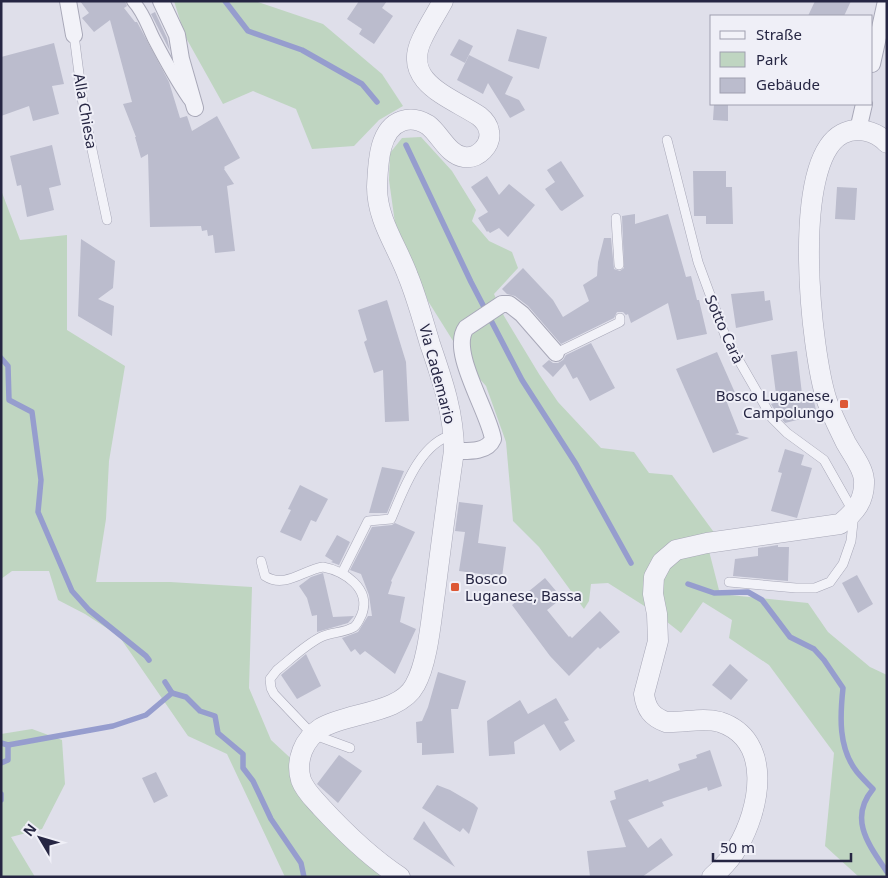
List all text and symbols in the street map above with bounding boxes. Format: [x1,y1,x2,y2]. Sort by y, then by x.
legend [710,15,873,105]
text: Straße [756,24,802,44]
text: Park [756,49,788,69]
street label: Alla Chiesa [70,72,102,150]
text: Gebäude [756,74,820,94]
street label: Sotto Carà [701,291,749,367]
street label: Via Cademario [415,322,461,426]
place label: Bosco Luganese, Campolungo [716,385,834,422]
marker: Bosco Luganese, Campolungo [838,398,850,410]
place label: Bosco Luganese, Bassa [465,568,582,605]
marker: Bosco Luganese, Bassa [449,581,461,593]
north arrow [15,813,65,863]
text: N [18,819,40,840]
scale bar [713,830,850,862]
text: 50 m [720,837,755,857]

